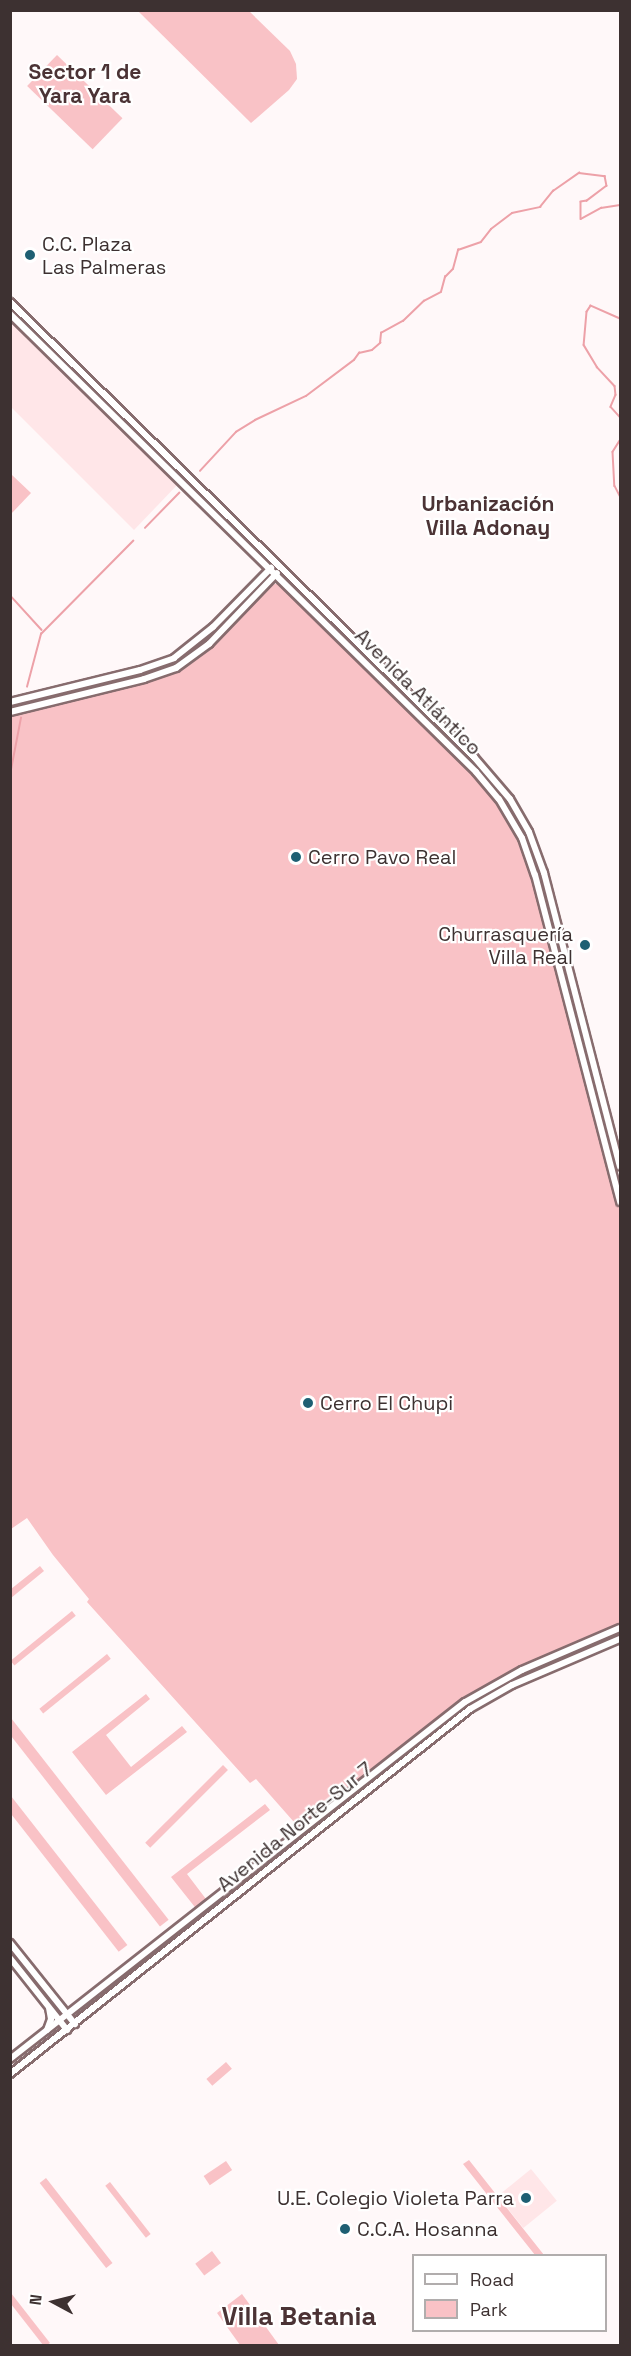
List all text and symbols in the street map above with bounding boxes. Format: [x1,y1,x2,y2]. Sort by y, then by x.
district label: Sector 1 de Yara Yara [29,59,141,109]
place label: C.C. Plaza Las Palmeras [42,232,166,279]
marker: C.C. Plaza Las Palmeras [23,248,37,262]
district label: Urbanización Villa Adonay [422,491,554,541]
street label: Avenida Atlántico [350,624,486,760]
place label: Cerro Pavo Real [308,845,456,869]
marker: Cerro Pavo Real [289,850,303,864]
place label: Churrasquería Villa Real [438,922,573,969]
marker: Churrasquería Villa Real [578,938,592,952]
place label: Cerro El Chupi [320,1391,453,1415]
marker: Cerro El Chupi [301,1396,315,1410]
street label: Avenida Norte-Sur 7 [213,1757,377,1897]
place label: U.E. Colegio Violeta Parra [276,2186,514,2210]
marker: U.E. Colegio Violeta Parra [519,2191,533,2205]
place label: C.C.A. Hosanna [357,2217,499,2241]
marker: C.C.A. Hosanna [338,2222,352,2236]
legend [412,2254,607,2332]
text: Road [470,2268,514,2291]
north arrow [24,2272,84,2332]
text: N [25,2293,47,2306]
text: Park [470,2298,507,2321]
district label: Villa Betania [221,2301,377,2333]

